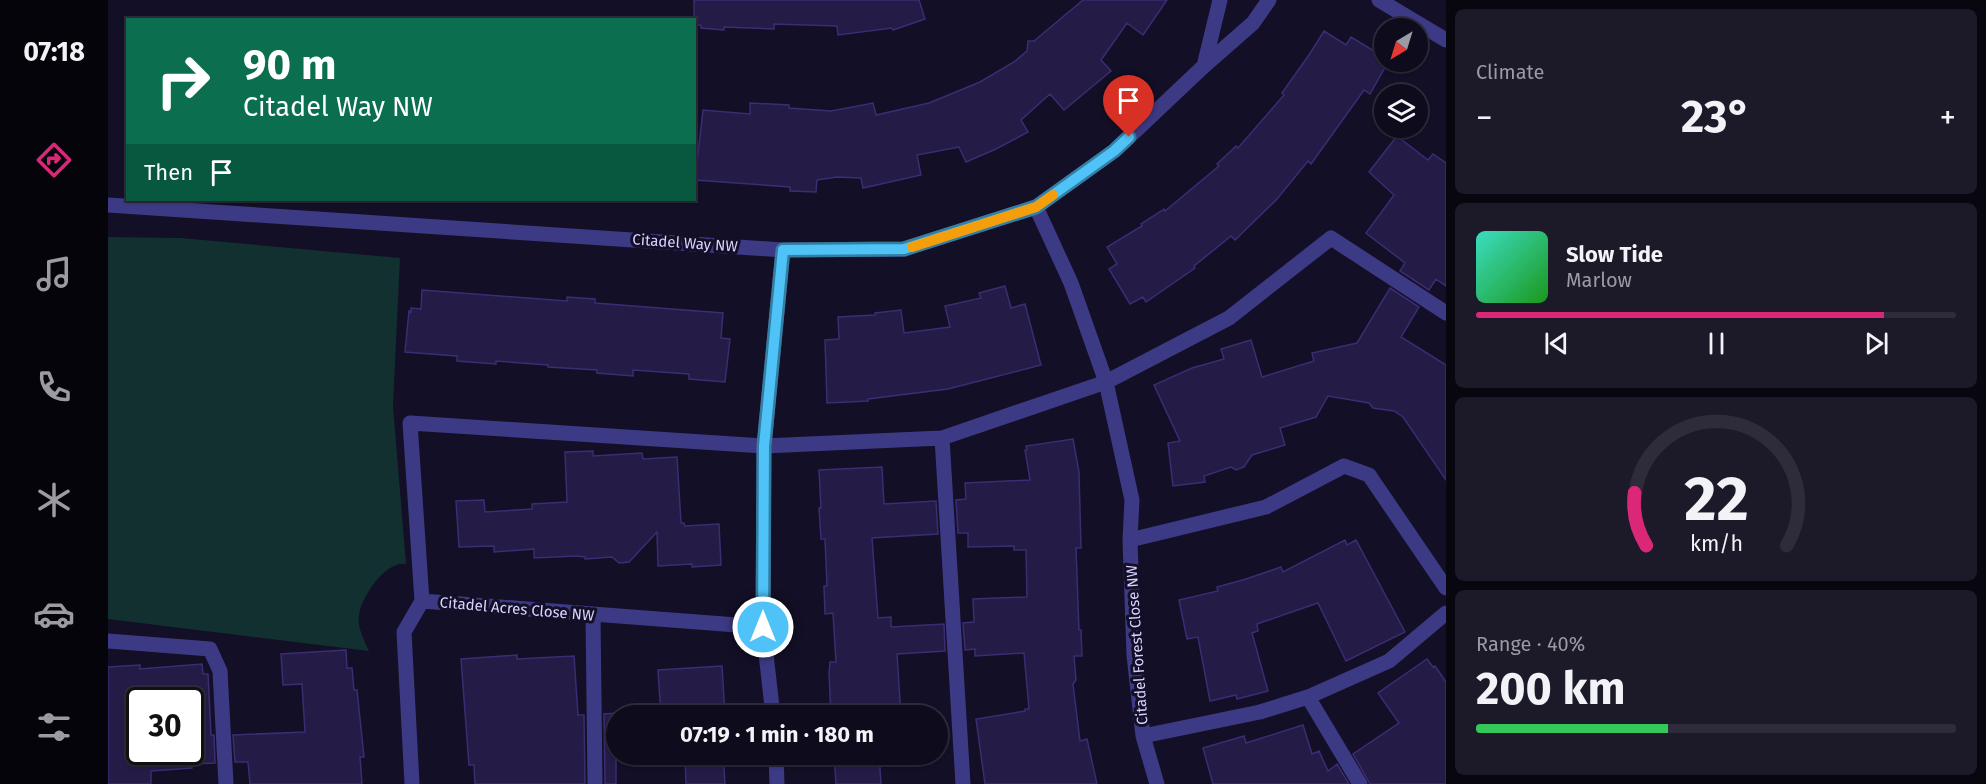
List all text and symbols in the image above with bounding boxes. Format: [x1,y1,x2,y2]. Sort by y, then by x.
north arrow [1374,18,1428,72]
map controls [1374,18,1428,138]
text: 07:18 [23,36,85,68]
text: 90 m [243,40,337,90]
icon: right [144,42,222,120]
text: Climate [1476,60,1544,84]
pin [1103,75,1154,137]
icon: arrive [1112,84,1145,117]
button: layers [1374,84,1428,138]
text: 23° [1681,90,1751,144]
text: Citadel Way NW [243,91,433,123]
text: − [1476,98,1493,138]
text: + [1940,98,1956,138]
icon: directions [33,139,75,181]
icon: arrive [205,156,238,189]
text: Then [144,159,193,186]
street label: Citadel Way NW [632,230,739,256]
text: Slow Tide [1566,241,1663,268]
icon: music [33,253,75,295]
text: Marlow [1566,268,1632,292]
icon: previous [1540,327,1573,360]
icon: pause [1700,327,1733,360]
icon: next [1860,327,1893,360]
icon: phone [33,366,75,408]
text: 22 [1684,462,1748,537]
icon: climate [33,479,75,521]
text: km/h [1689,531,1743,557]
street label: Citadel Forest Close NW [1122,564,1152,726]
icon: car [33,593,75,635]
street label: Citadel Acres Close NW [439,593,596,625]
position arrow [731,595,795,659]
text: Range · 40% [1476,632,1585,656]
text: 200 km [1476,662,1625,716]
speed limit sign: 30 [126,687,204,765]
icon: filters [33,706,75,748]
text: 07:19 · 1 min · 180 m [680,721,874,748]

